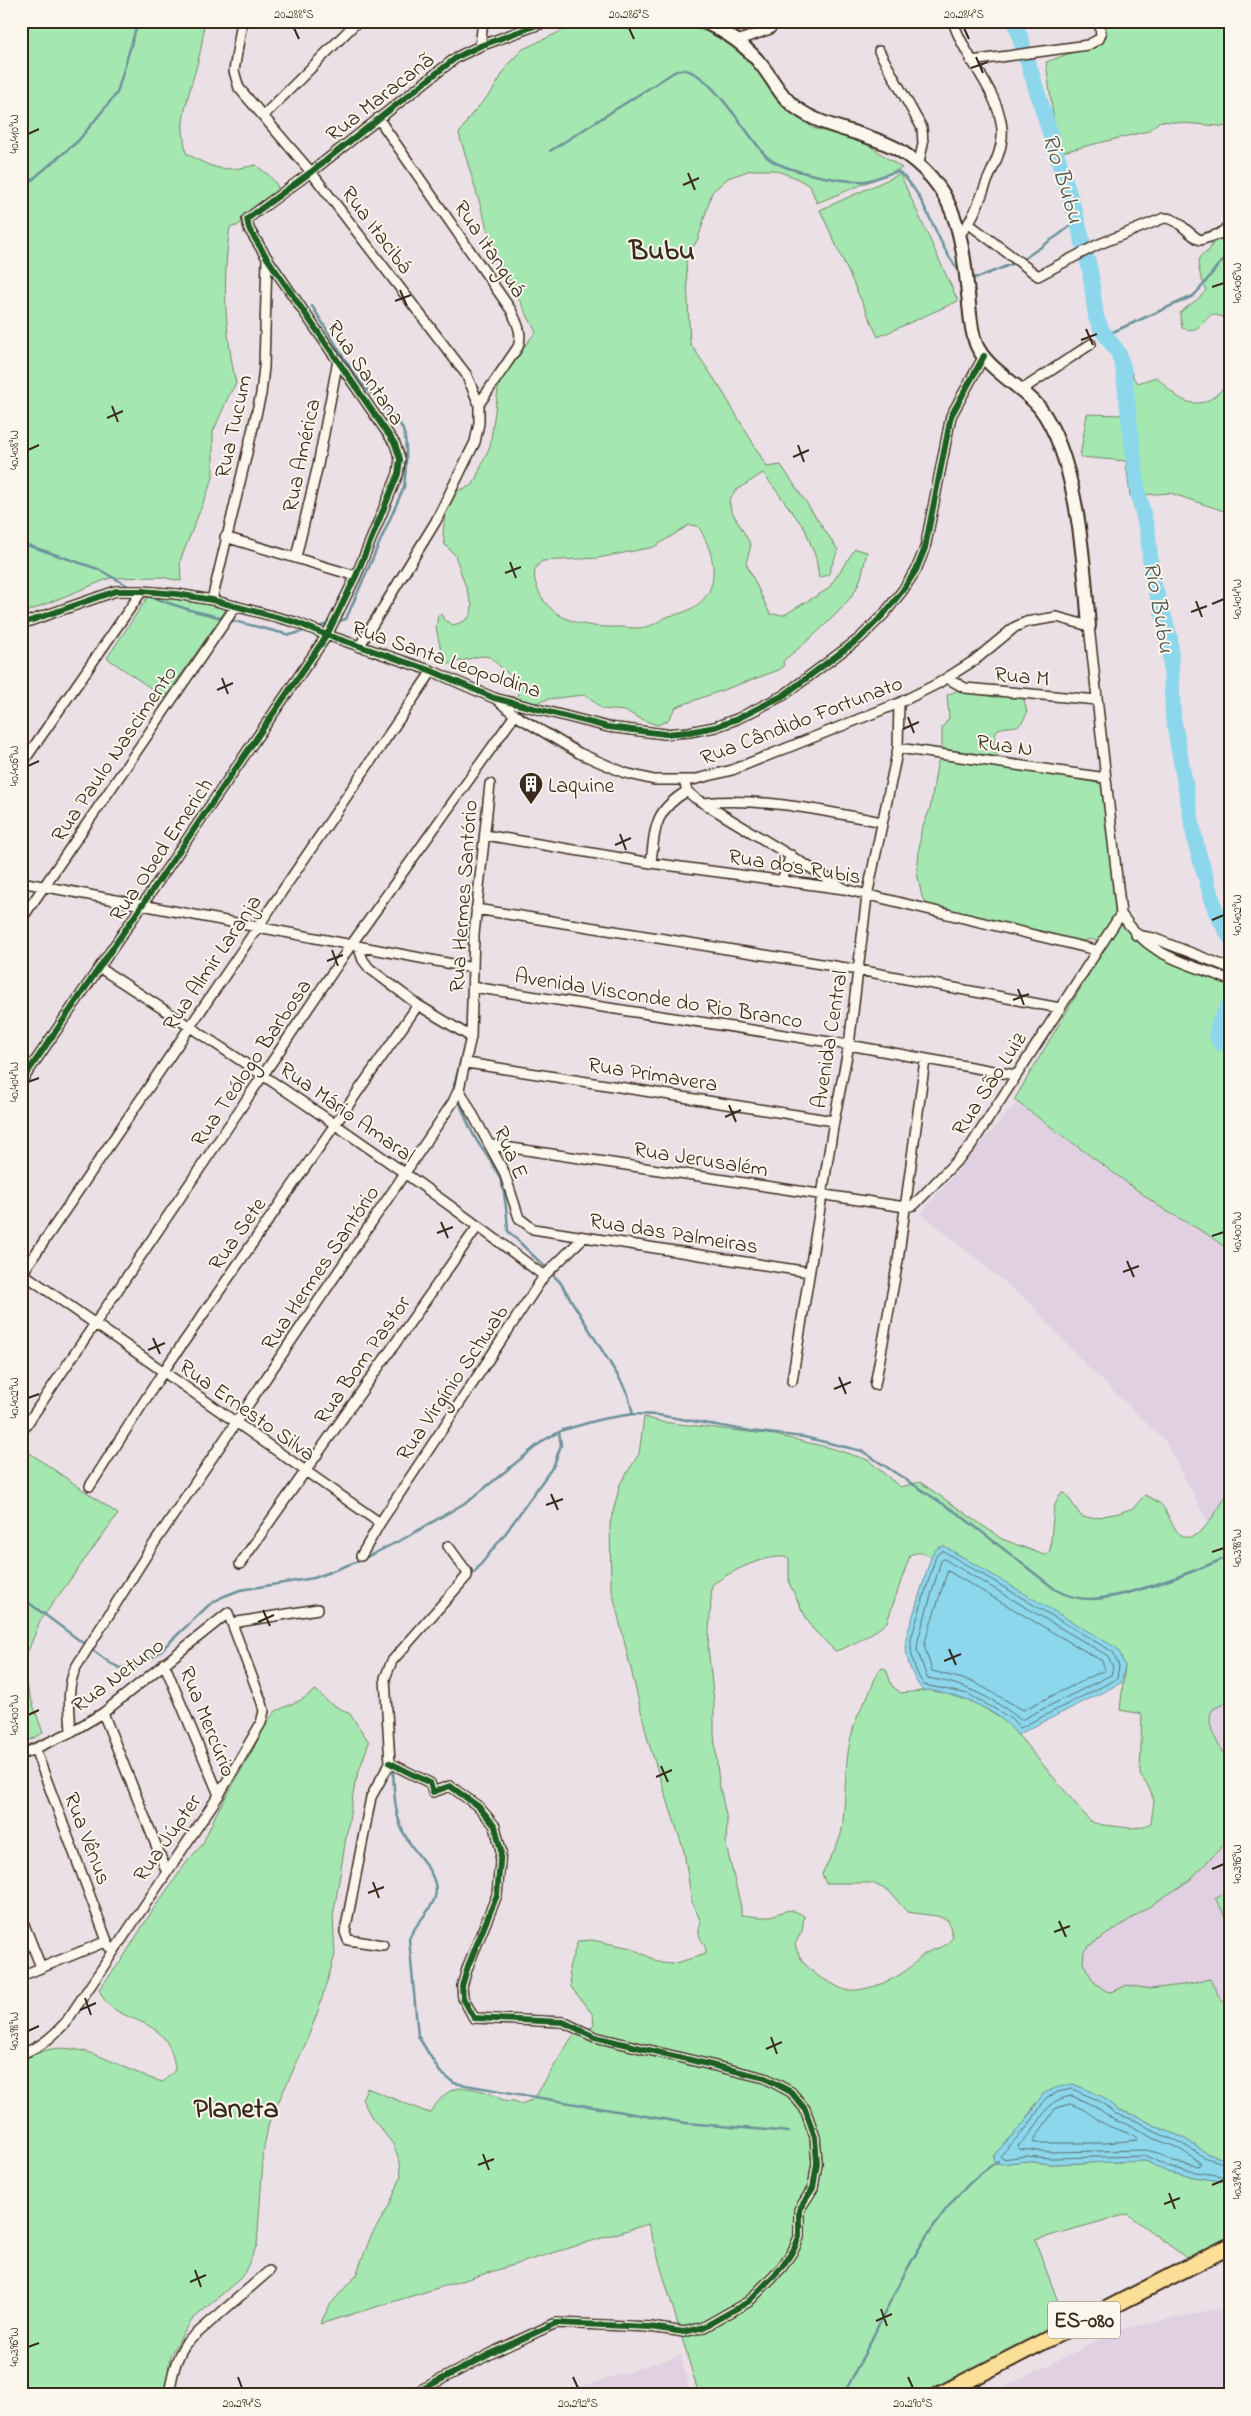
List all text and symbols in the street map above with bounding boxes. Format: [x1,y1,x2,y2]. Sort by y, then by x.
text: 20.288°S [274,6,314,24]
text: 20.286°S [609,6,649,24]
text: 20.284°S [944,6,984,24]
street label: Rua Maracanã [320,46,442,151]
text: 40.410°W [6,114,24,154]
water label: Rio Bubu [1031,130,1092,228]
street label: Rua Itacibá [332,180,419,282]
street label: Rua Itanguá [443,195,533,305]
district label: Bubu [627,232,695,273]
text: 40.406°W [1229,263,1247,303]
street label: Rua Santana [317,315,412,433]
street label: Rua Tucum [207,372,262,482]
street label: Rua América [275,396,331,515]
text: 40.408°W [6,430,24,470]
water label: Rio Bubu [1132,559,1183,656]
text: 40.404°W [1229,579,1247,619]
street label: Rua Santa Leopoldina [347,613,545,708]
street label: Rua Paulo Nascimento [44,660,187,849]
street label: Rua M [993,660,1051,696]
street label: Rua Cândido Fortunato [696,668,908,775]
street label: Rua N [974,727,1035,767]
text: 40.406°W [6,746,24,786]
building icon: Laquine [518,771,544,805]
place label: Laquine [548,771,614,803]
street label: Rua Obed Emerich [102,772,222,929]
street label: Rua Hermes Santório [442,799,488,994]
street label: Rua dos Rubis [726,842,863,894]
street label: Rua Almir Laranja [156,889,271,1038]
text: 40.402°W [1229,894,1247,936]
street label: Avenida Visconde do Rio Branco [512,961,805,1039]
street label: Avenida Central [804,968,858,1111]
street label: Rua Teólogo Barbosa [184,973,322,1155]
street label: Rua São Luiz [945,1026,1037,1143]
street label: Rua Primavera [585,1050,720,1102]
street label: Rua Mário Amaral [272,1055,421,1172]
text: 40.404°W [6,1062,24,1102]
street label: Rua E [483,1121,535,1185]
street label: Rua Jerusalém [631,1135,770,1187]
street label: Rua Hermes Santório [254,1180,389,1358]
street label: Rua Sete [201,1191,276,1278]
street label: Rua das Palmeiras [587,1206,760,1264]
text: 40.400°W [1229,1212,1247,1252]
street label: Rua Bom Pastor [307,1290,420,1432]
street label: Rua Virgínio Schwab [389,1299,519,1469]
street label: Rua Ernesto Silva [171,1352,321,1471]
text: 40.402°W [6,1377,24,1419]
text: 40.398°W [1229,1529,1247,1567]
street label: Rua Netuno [66,1631,172,1722]
street label: Rua Mercúrio [170,1662,243,1782]
text: 40.400°W [6,1695,24,1735]
street label: Rua Vênus [54,1788,118,1890]
street label: Rua Júpter [126,1788,211,1889]
text: 40.396°W [1229,1845,1247,1883]
text: 40.398°W [6,2012,24,2050]
district label: Planeta [193,2090,279,2131]
text: 40.394°W [1229,2161,1247,2199]
road number: ES-080 [1048,2302,1120,2338]
text: 40.396°W [6,2328,24,2366]
text: 20.294°S [222,2395,262,2413]
text: 20.292°S [558,2395,598,2413]
text: 20.290°S [893,2395,933,2413]

